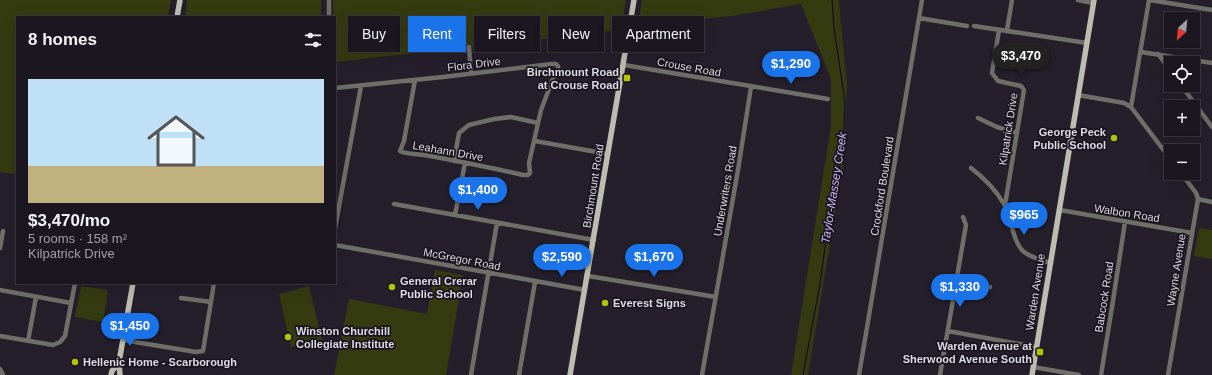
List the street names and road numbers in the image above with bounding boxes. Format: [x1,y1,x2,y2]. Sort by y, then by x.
street label: Flora Drive [447,55,501,73]
street label: Crouse Road [656,55,722,79]
street label: Kilpatrick Drive [996,92,1020,166]
street label: Crockford Boulevard [868,136,896,236]
street label: Leahann Drive [412,139,484,163]
street label: Birchmount Road [580,143,606,229]
street label: Underwriters Road [711,145,739,237]
street label: Walbon Road [1093,202,1161,224]
street label: Wayne Avenue [1164,233,1188,307]
street label: McGregor Road [422,246,502,272]
street label: Warden Avenue [1023,253,1047,331]
street label: Babcock Road [1092,261,1116,333]

